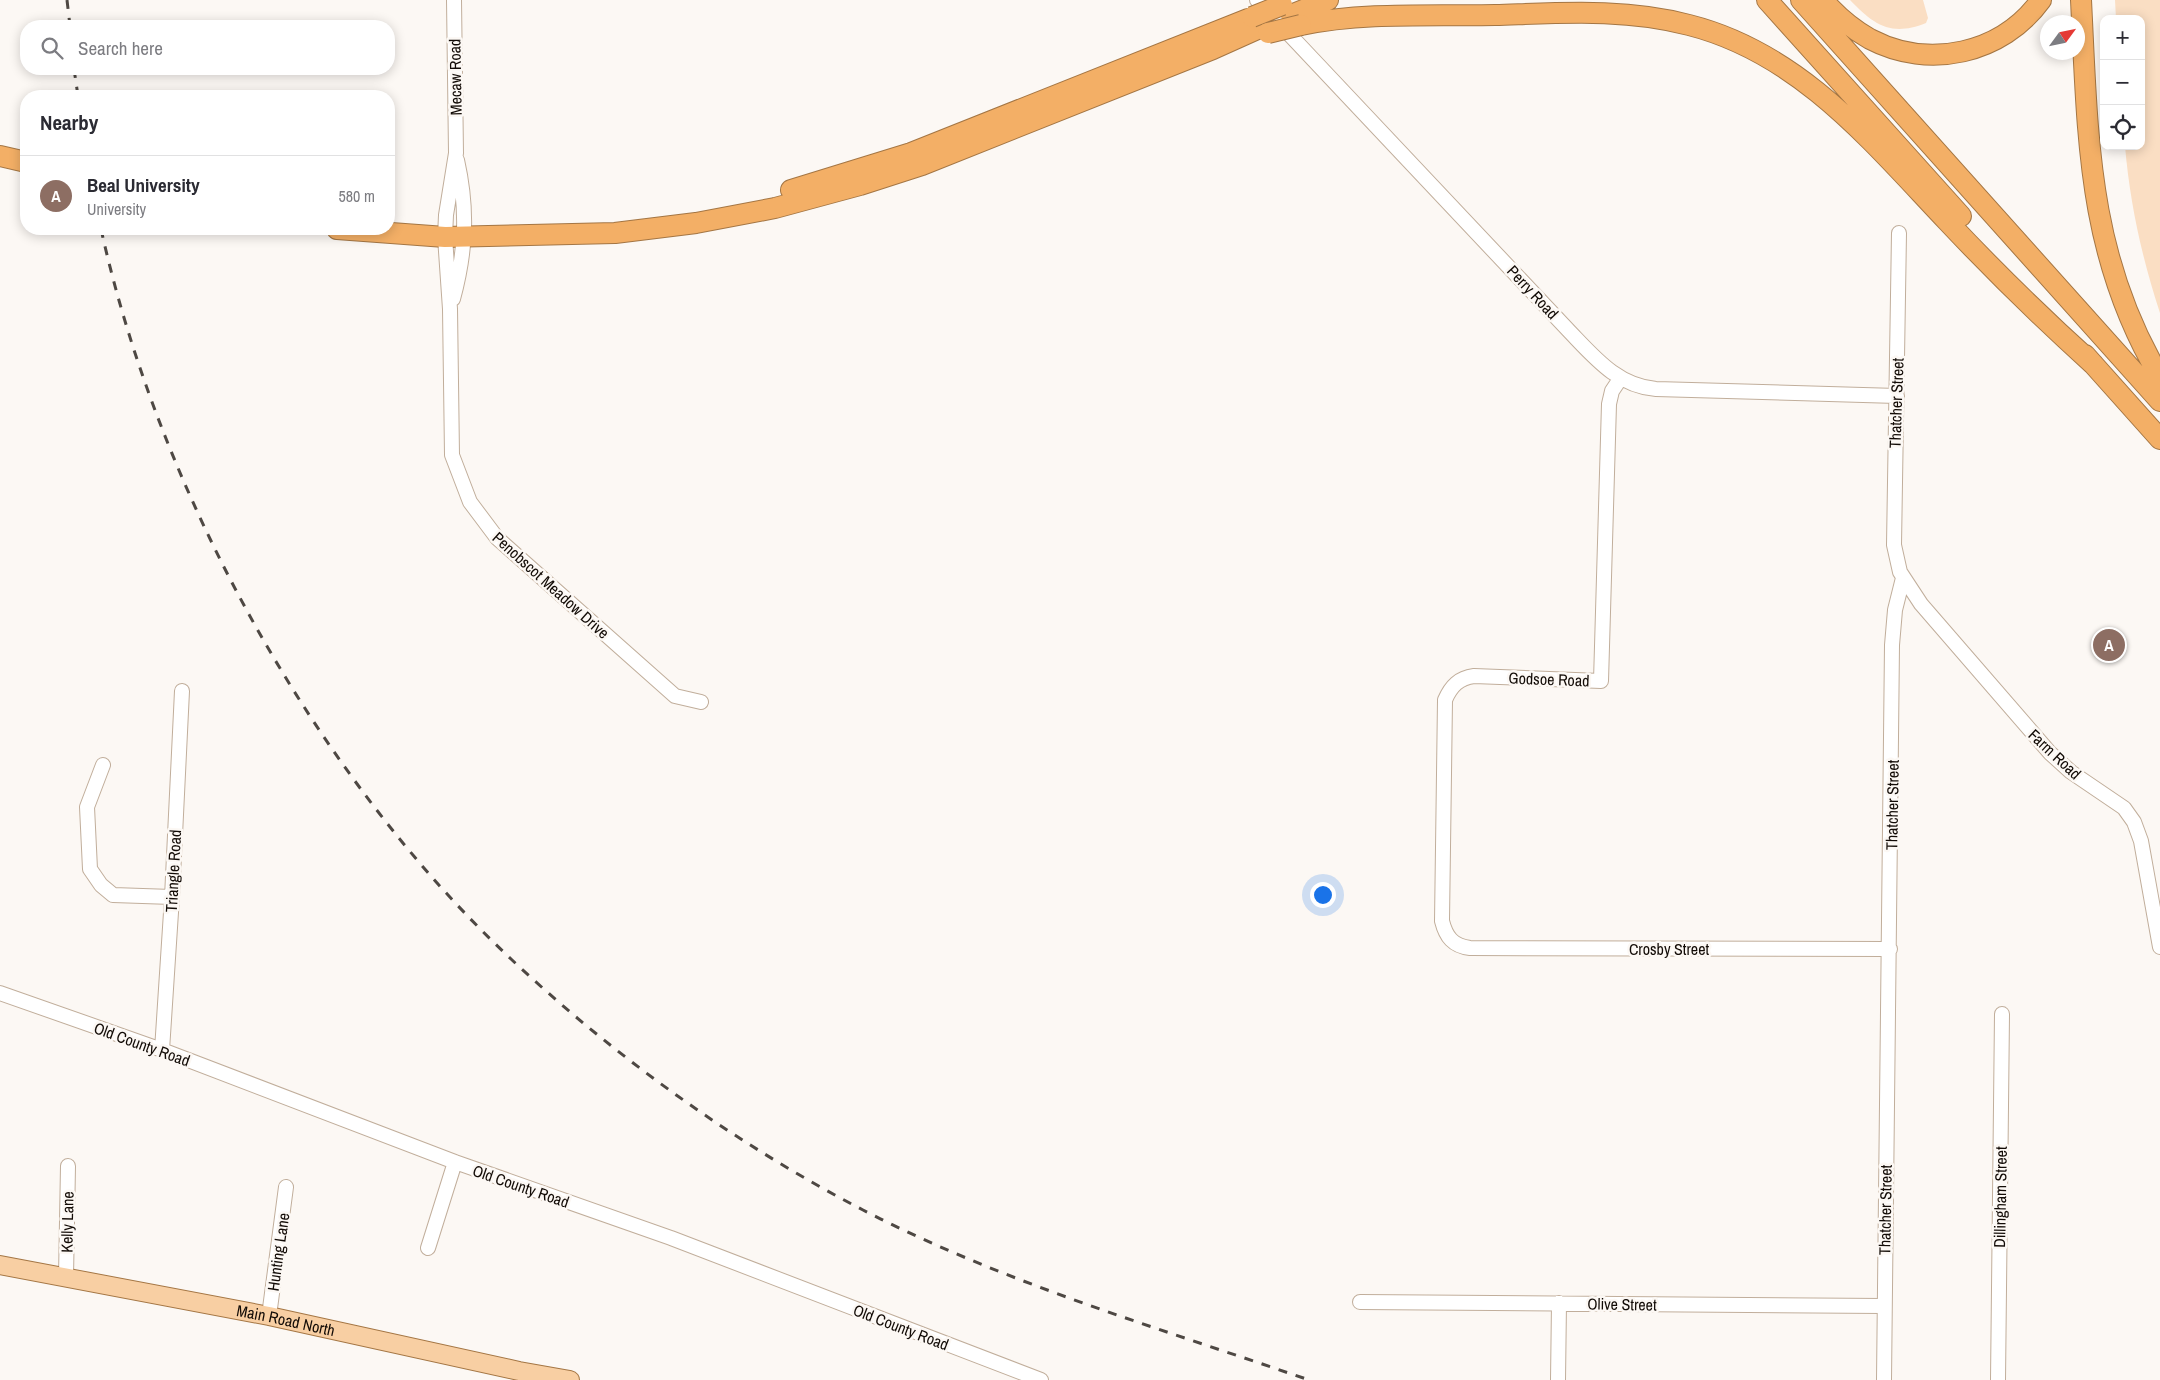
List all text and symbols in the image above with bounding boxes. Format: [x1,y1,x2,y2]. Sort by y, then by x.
north arrow [2040,15,2085,60]
map controls [2100,15,2145,150]
button: + [2100,15,2145,60]
search box [20,20,395,75]
icon: search [38,34,66,62]
text: Search here [78,35,163,61]
street label: Mecaw Road [443,39,467,115]
button: − [2100,60,2145,105]
button: locate [2100,105,2145,150]
text: Nearby [40,108,98,137]
text: Beal University [87,172,200,198]
text: A [51,185,61,207]
text: 580 m [339,185,375,207]
text: University [87,198,146,220]
street label: Perry Road [1502,260,1564,324]
street label: Thatcher Street [1883,357,1909,449]
street label: Penobscot Meadow Drive [488,527,614,643]
pin: A [2093,626,2125,664]
street label: Godsoe Road [1508,667,1590,691]
street label: Farm Road [2024,724,2086,784]
street label: Thatcher Street [1880,759,1904,850]
street label: Triangle Road [160,829,186,913]
your location [1310,882,1336,908]
street label: Crosby Street [1629,938,1709,960]
street label: Old County Road [91,1016,193,1072]
street label: Dillingham Street [1988,1146,2012,1248]
street label: Old County Road [470,1159,572,1213]
street label: Thatcher Street [1873,1164,1897,1255]
street label: Kelly Lane [55,1191,79,1253]
street label: Hunting Lane [262,1211,294,1293]
street label: Olive Street [1587,1292,1657,1316]
street label: Main Road North [235,1299,337,1341]
street label: Old County Road [850,1299,952,1355]

